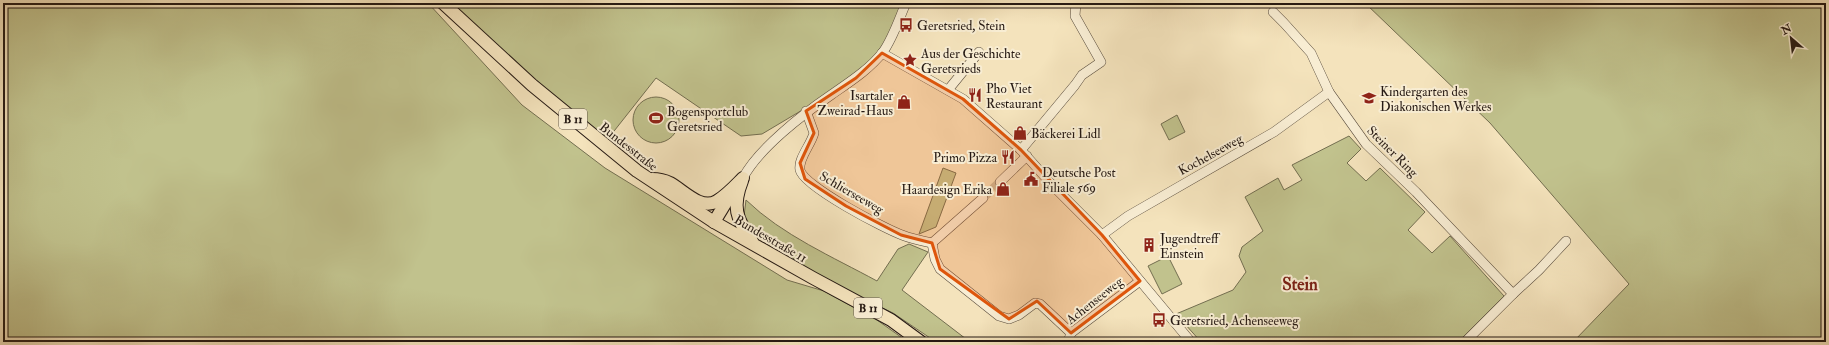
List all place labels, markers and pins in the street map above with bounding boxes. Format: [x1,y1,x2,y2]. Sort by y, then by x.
bus stop icon: Geretsried, Stein [898,17,914,33]
place label: Geretsried, Stein [917,18,1006,34]
place label: Aus der Geschichte Geretsrieds [920,46,1021,77]
place icon: Aus der Geschichte Geretsrieds [902,52,918,68]
place label: Pho Viet Restaurant [986,81,1042,112]
place label: Kindergarten des Diakonischen Werkes [1380,84,1492,115]
restaurant icon: Pho Viet Restaurant [967,87,983,103]
place label: Isartaler Zweirad-Haus [817,88,894,119]
school or university icon: Kindergarten des Diakonischen Werkes [1361,90,1377,106]
shop icon: Isartaler Zweirad-Haus [896,94,912,110]
place label: Bogensportclub Geretsried [667,104,748,135]
sports icon: Bogensportclub Geretsried [648,110,664,126]
shop icon: Bäckerei Lidl [1012,125,1028,141]
place label: Bäckerei Lidl [1031,126,1101,142]
restaurant icon: Primo Pizza [1000,149,1016,165]
place label: Primo Pizza [933,150,998,166]
place label: Deutsche Post Filiale 569 [1042,165,1116,196]
public building icon: Deutsche Post Filiale 569 [1023,171,1039,187]
shop icon: Haardesign Erika [995,181,1011,197]
place label: Haardesign Erika [901,182,993,198]
place label: Jugendtreff Einstein [1159,231,1221,262]
building icon: Jugendtreff Einstein [1141,237,1157,253]
bus stop icon: Geretsried, Achenseeweg [1151,312,1167,328]
place label: Geretsried, Achenseeweg [1170,313,1299,329]

